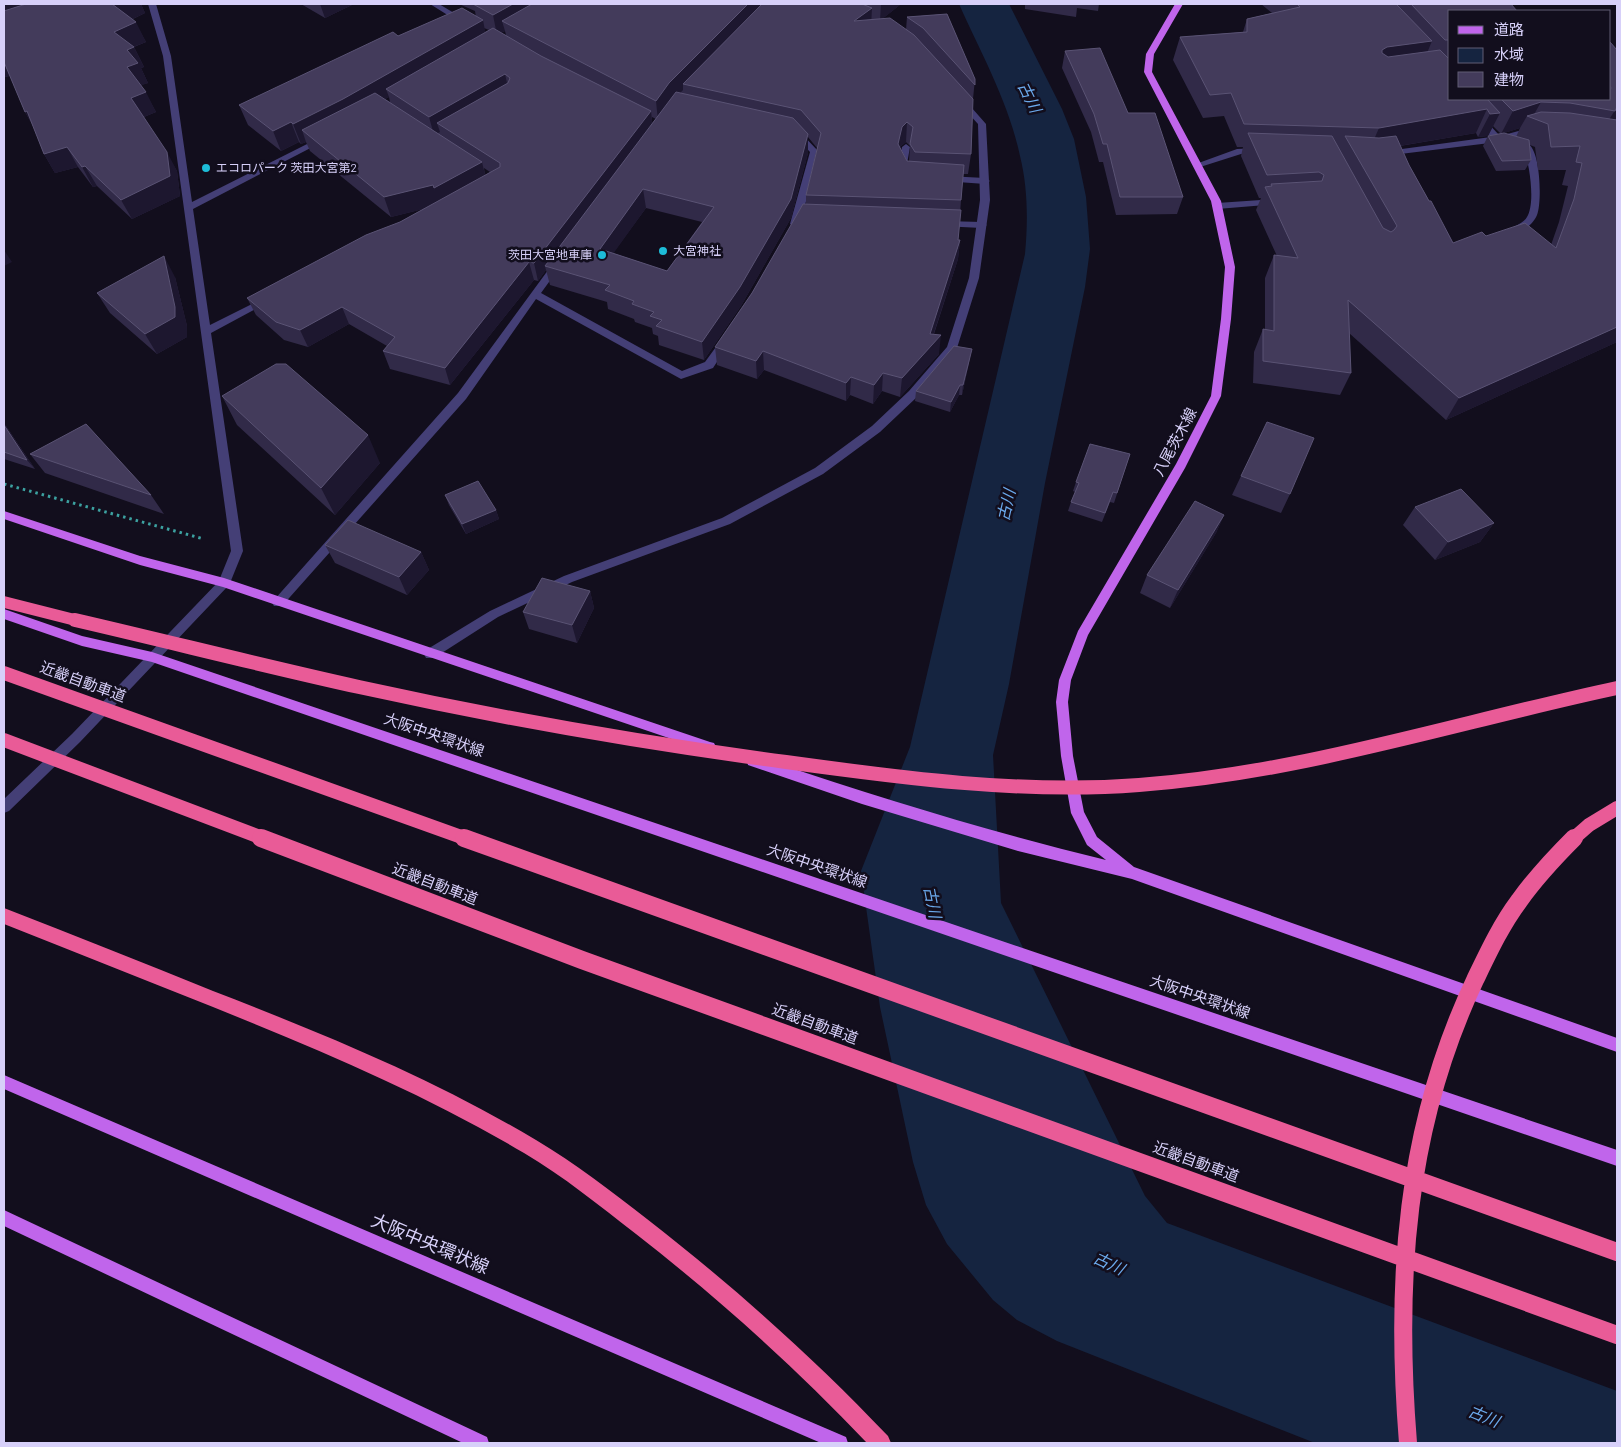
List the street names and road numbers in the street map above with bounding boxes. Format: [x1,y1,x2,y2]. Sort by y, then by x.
street label: 八尾茨木線 [1149,404,1200,479]
street label: 近畿自動車道 [38,657,129,705]
street label: 大阪中央環状線 [382,708,487,760]
street label: 大阪中央環状線 [765,839,870,891]
street label: 近畿自動車道 [390,859,481,908]
street label: 大阪中央環状線 [1148,970,1253,1022]
street label: 近畿自動車道 [770,999,861,1047]
street label: 近畿自動車道 [1151,1137,1242,1185]
street label: 大阪中央環状線 [368,1208,493,1278]

